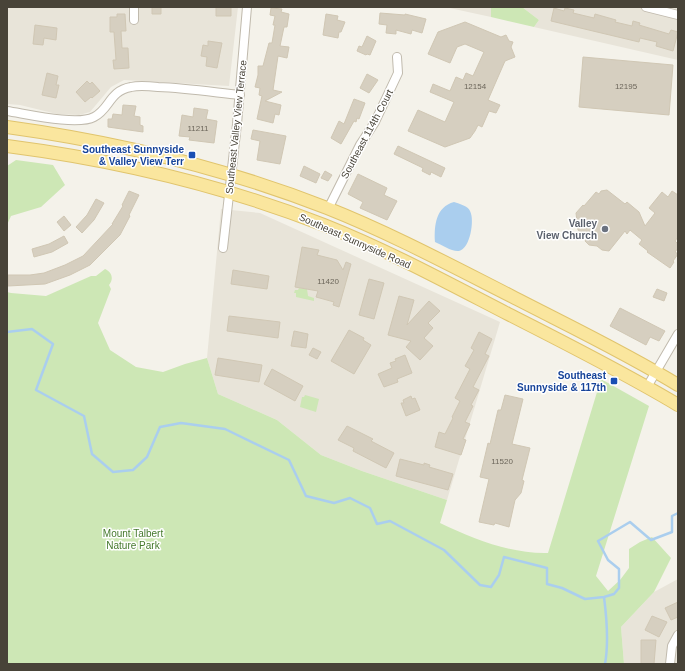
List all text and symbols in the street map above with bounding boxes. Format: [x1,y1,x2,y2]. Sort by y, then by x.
street label: Southeast Valley View Terrace [223,59,249,194]
house number: 12154 [464,82,487,91]
house number: 12195 [615,82,638,91]
street label: Southeast 114th Court [339,87,395,180]
house number: 11211 [187,124,209,133]
place label: Southeast Sunnyside & Valley View Terr [82,144,184,167]
marker: Southeast Sunnyside & Valley View Terr [187,150,197,160]
street label: Southeast Sunnyside Road [297,211,413,271]
place label: Valley View Church [537,218,597,241]
marker: Valley View Church [600,224,610,234]
house number: 11420 [317,277,339,286]
place label: Southeast Sunnyside & 117th [517,370,607,393]
marker: Southeast Sunnyside & 117th [609,376,619,386]
house number: 11520 [491,457,513,466]
park label: Mount Talbert Nature Park [103,528,163,551]

